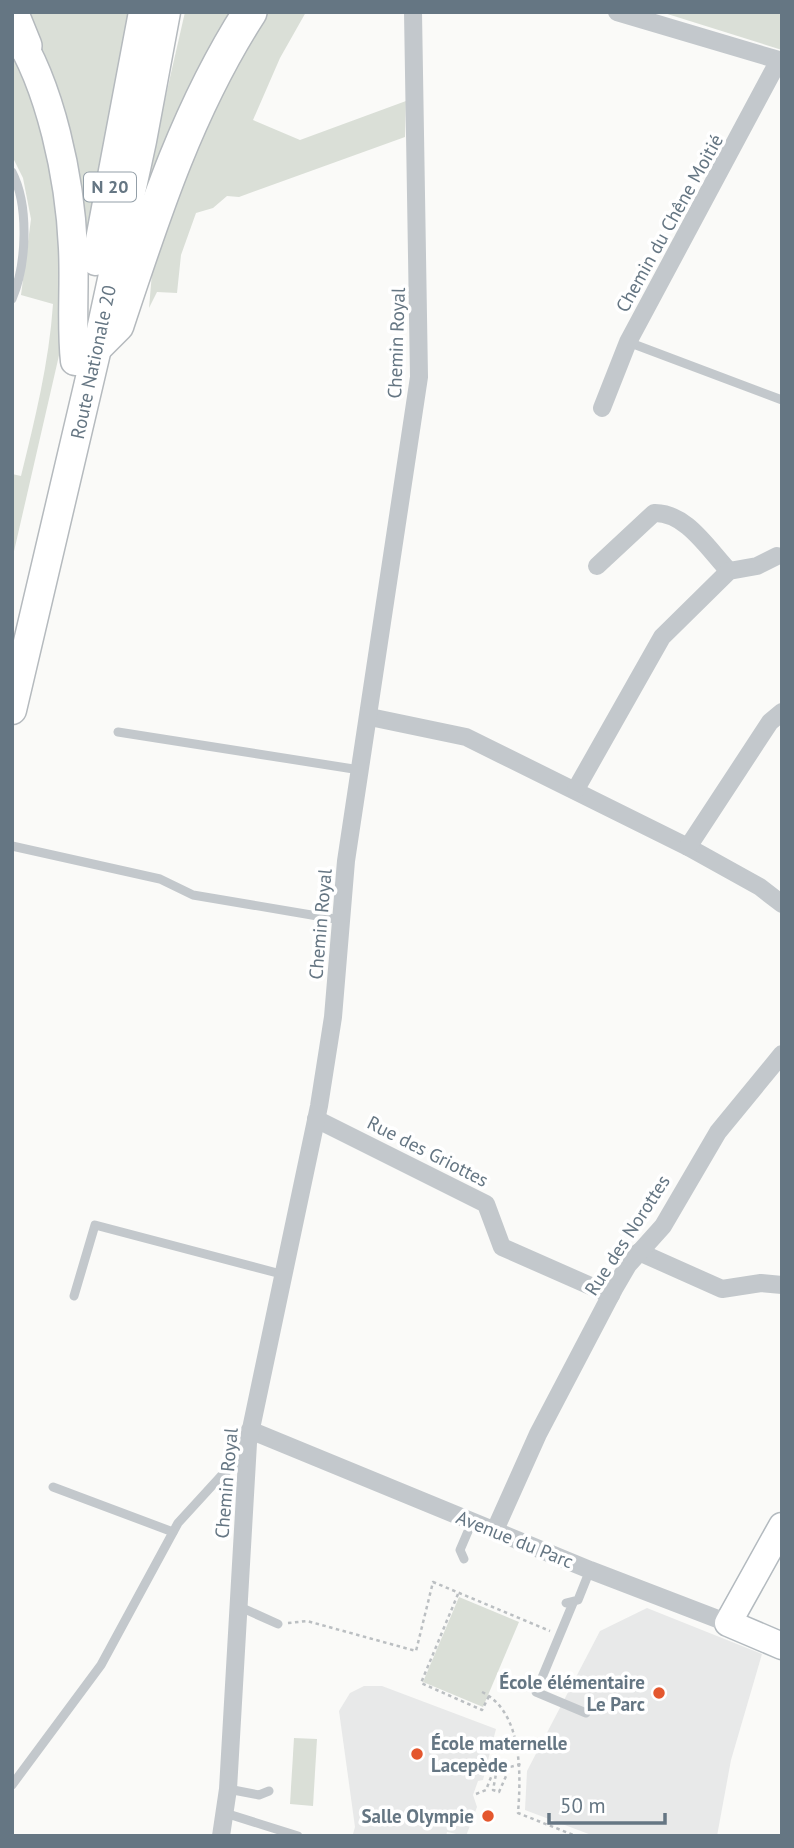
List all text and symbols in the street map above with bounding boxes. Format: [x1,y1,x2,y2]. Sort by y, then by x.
street label: Chemin du Chêne Moitié [610,130,728,316]
road number: N 20 [84,172,136,202]
street label: Route Nationale 20 [65,283,121,441]
street label: Chemin Royal [382,287,410,399]
street label: Chemin Royal [303,867,337,980]
street label: Rue des Griottes [363,1110,493,1192]
street label: Rue des Norottes [579,1170,675,1300]
street label: Chemin Royal [209,1426,243,1539]
street label: Avenue du Parc [453,1505,577,1573]
place label: École élémentaire Le Parc [499,1670,645,1716]
marker: École élémentaire Le Parc [651,1685,667,1701]
place label: École maternelle Lacepède [431,1731,567,1777]
marker: École maternelle Lacepède [409,1746,425,1762]
scale bar [549,1782,664,1826]
text: 50 m [560,1792,606,1819]
place label: Salle Olympie [361,1804,474,1828]
marker: Salle Olympie [480,1808,496,1824]

